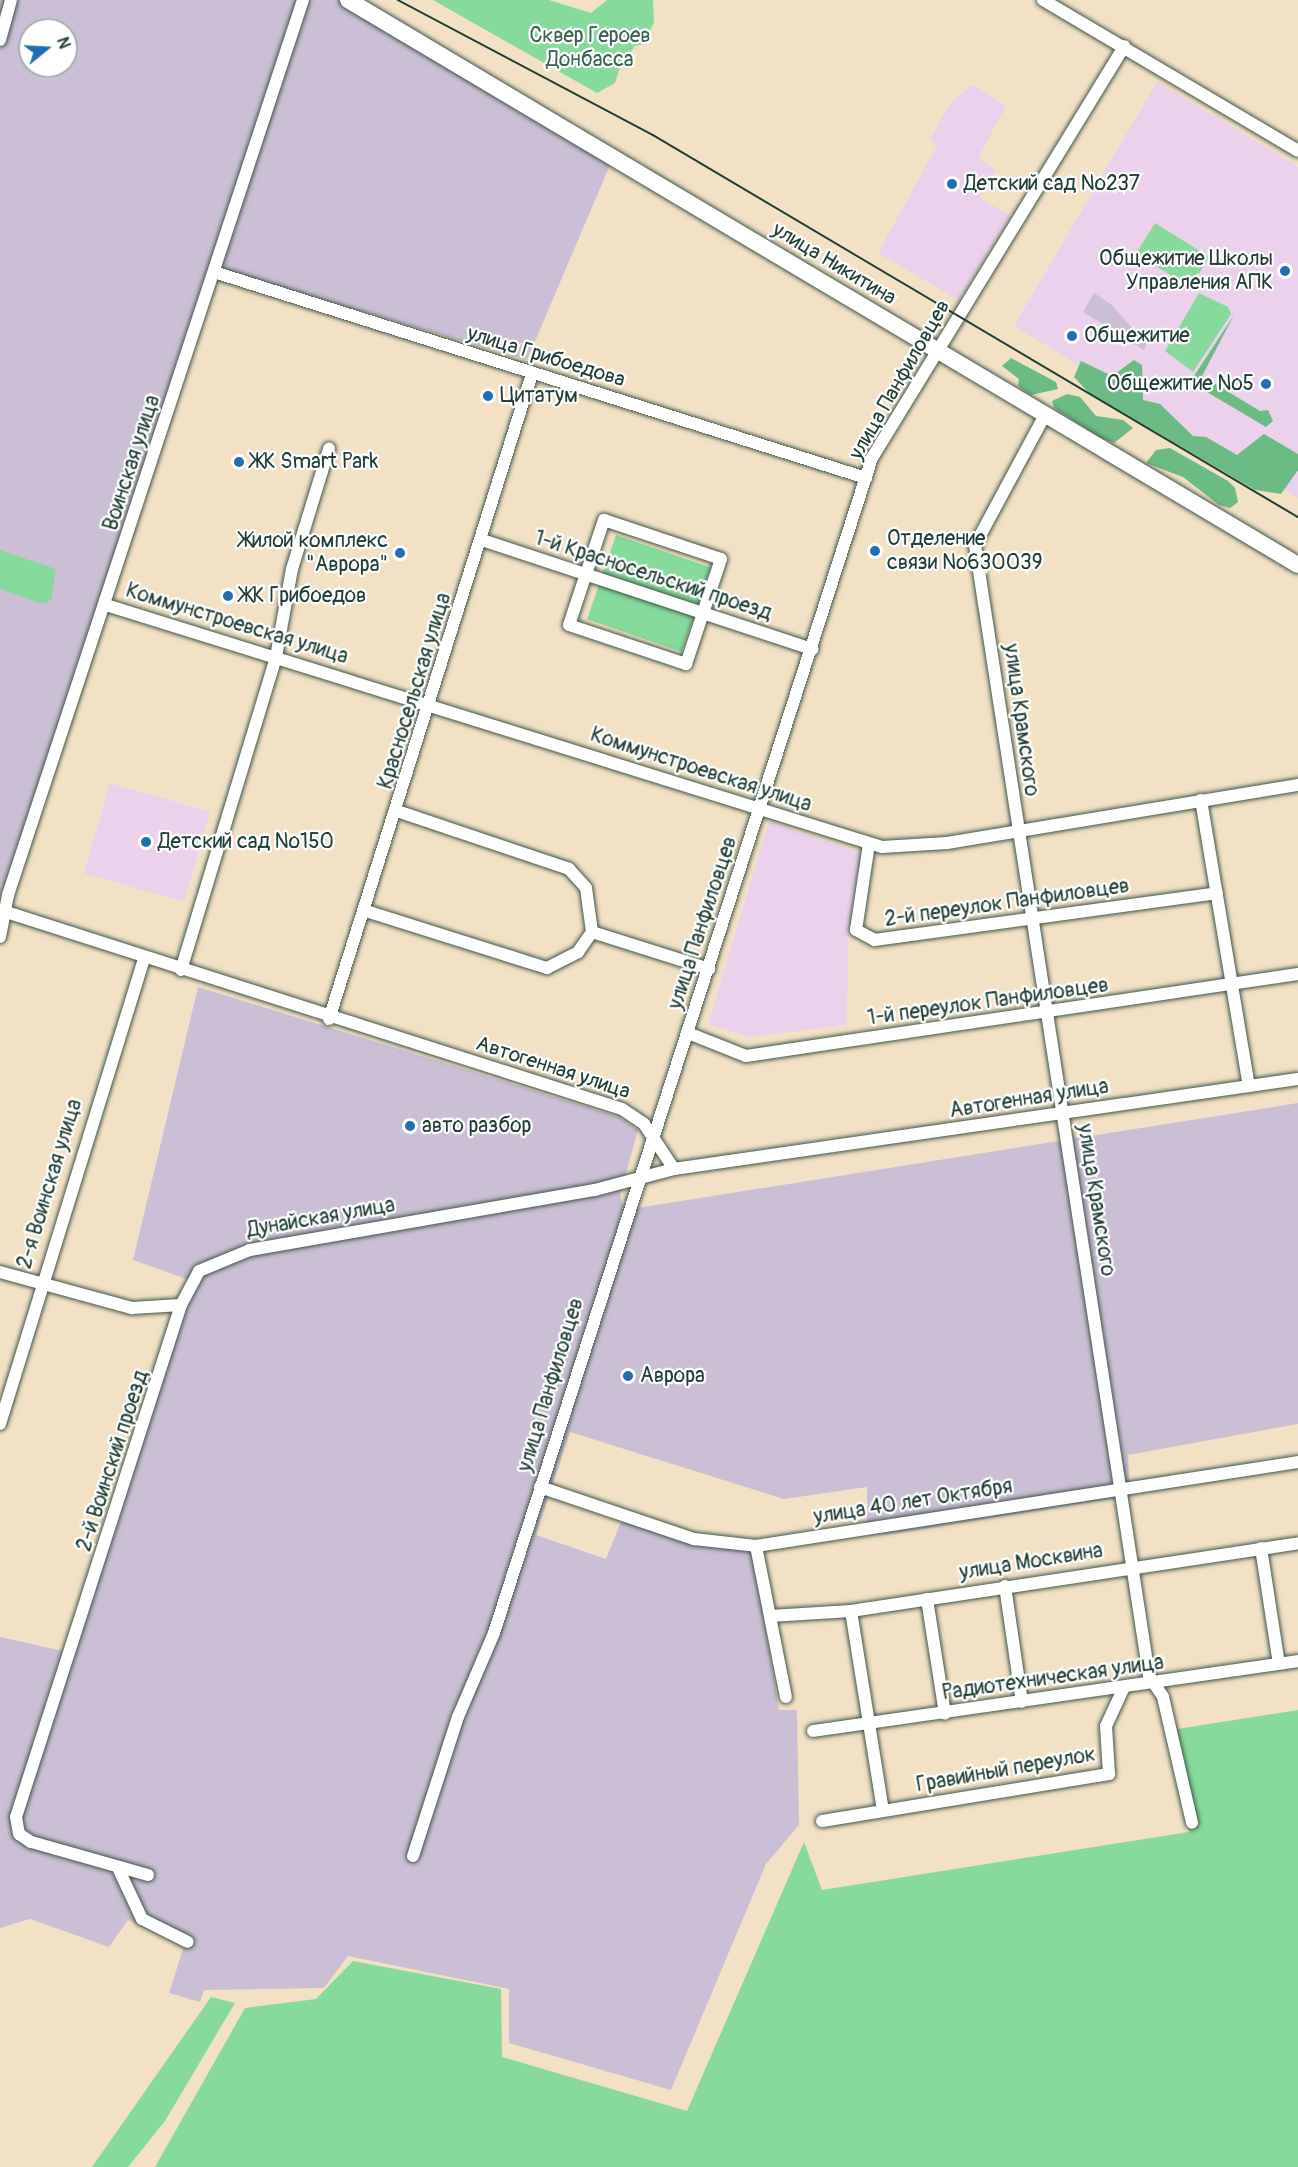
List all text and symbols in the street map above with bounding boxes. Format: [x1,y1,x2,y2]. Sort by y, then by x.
north arrow [18,18,78,78]
park label: Сквер Героев Донбасса [529,23,651,73]
text: N [52,35,74,51]
place label: Детский сад №237 [964,171,1140,197]
marker: Детский сад №237 [945,177,959,191]
street label: улица Никитина [768,217,900,311]
place label: Общежитие Школы Управления АПК [1099,246,1273,296]
marker: Общежитие Школы Управления АПК [1278,264,1292,278]
street label: улица Панфиловцев [844,296,956,464]
street label: улица Грибоедова [464,321,628,393]
place label: Общежитие [1084,323,1190,349]
marker: Общежитие [1065,329,1079,343]
place label: Общежитие №5 [1107,371,1254,397]
marker: Общежитие №5 [1259,377,1273,391]
place label: Цитатум [500,383,578,409]
marker: Цитатум [481,389,495,403]
street label: Воинская улица [98,392,166,534]
place label: ЖК Smart Park [251,449,378,475]
marker: ЖК Smart Park [232,455,246,469]
street label: 1-й Красносельский проезд [531,526,775,626]
place label: Отделение связи №630039 [887,526,1043,576]
place label: Жилой комплекс "Аврора" [240,528,388,578]
marker: Отделение связи №630039 [868,544,882,558]
marker: Жилой комплекс "Аврора" [393,546,407,560]
street label: Коммунстроевская улица [123,578,351,670]
place label: ЖК Грибоедов [240,583,366,609]
marker: ЖК Грибоедов [221,589,235,603]
street label: Красносельская улица [373,590,457,792]
street label: улица Крамского [998,642,1044,798]
street label: Коммунстроевская улица [587,722,815,818]
place label: Детский сад №150 [158,829,334,855]
street label: улица Панфиловцев [663,833,743,1013]
marker: Детский сад №150 [139,835,153,849]
street label: 2-й переулок Панфиловцев [883,873,1131,933]
street label: 1-й переулок Панфиловцев [866,973,1110,1031]
street label: Автогенная улица [473,1031,633,1105]
street label: Автогенная улица [948,1074,1110,1124]
street label: 2-я Воинская улица [12,1096,88,1272]
place label: авто разбор [422,1113,531,1139]
marker: авто разбор [403,1119,417,1133]
street label: улица Крамского [1072,1122,1120,1278]
street label: Дунайская улица [245,1193,397,1243]
street label: улица Панфиловцев [513,1295,589,1475]
place label: Аврора [640,1363,705,1389]
street label: 2-й Воинский проезд [72,1367,154,1555]
marker: Аврора [621,1369,635,1383]
street label: улица 40 лет Октября [812,1474,1014,1530]
street label: улица Москвина [958,1538,1104,1586]
street label: Радиотехническая улица [941,1650,1165,1706]
street label: Гравийный переулок [914,1742,1098,1798]

